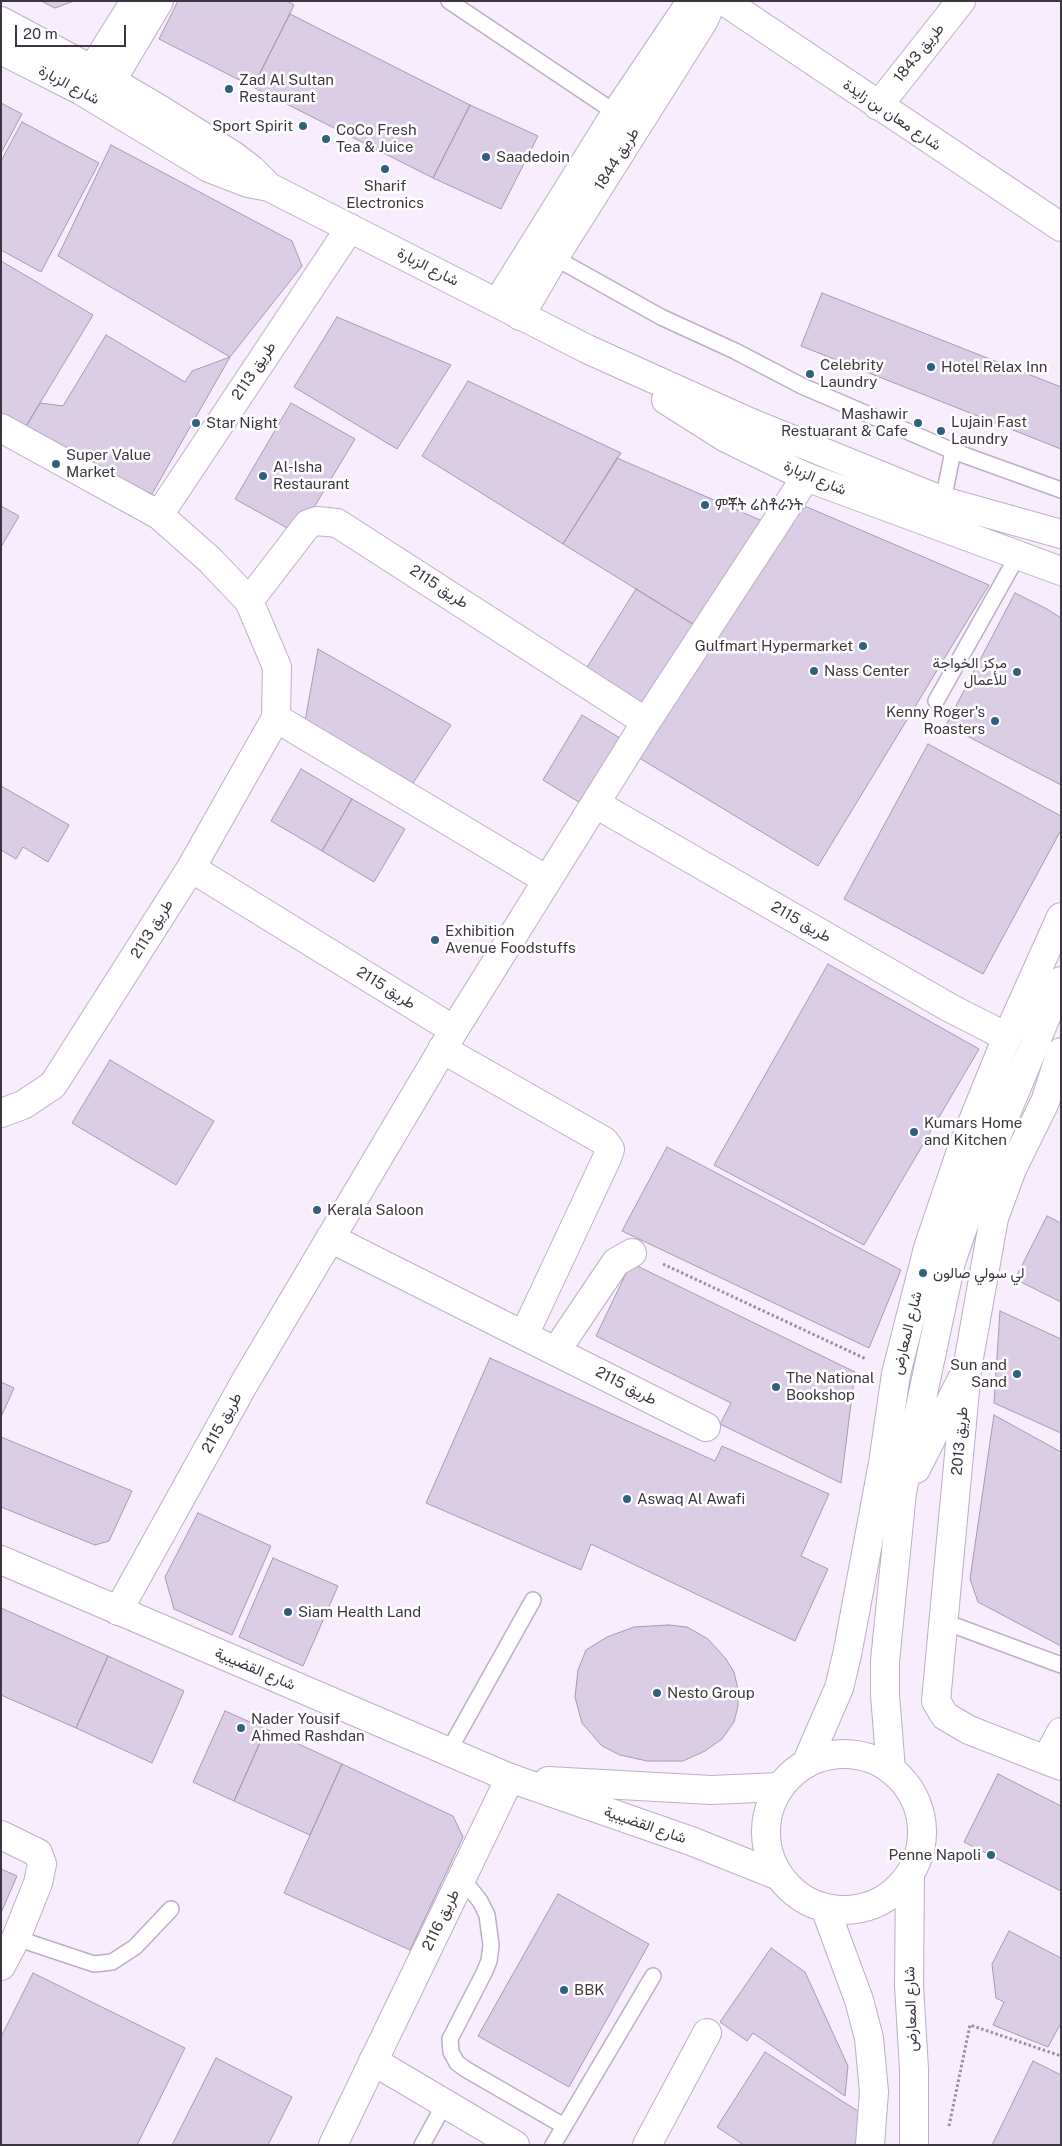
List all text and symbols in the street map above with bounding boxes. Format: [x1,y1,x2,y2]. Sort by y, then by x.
scale bar [18,15,129,47]
street label: طريق 1843 [890,20,948,86]
text: 20 m [23,25,58,42]
street label: شارع الزبارة [35,61,103,109]
place label: Zad Al Sultan Restaurant [239,71,334,106]
street label: شارع معان بن زايدة [840,76,944,154]
marker: Zad Al Sultan Restaurant [223,83,235,95]
place label: Sport Spirit [212,117,293,135]
marker: Sport Spirit [297,120,309,132]
place label: CoCo Fresh Tea & Juice [336,121,417,156]
street label: طريق 1844 [591,125,643,193]
marker: CoCo Fresh Tea & Juice [320,133,332,145]
place label: Saadedoin [496,148,570,166]
marker: Saadedoin [480,151,492,163]
marker: Sharif Electronics [379,163,391,175]
place label: Sharif Electronics [346,177,424,212]
street label: شارع الزبارة [394,244,462,290]
street label: طريق 2113 [228,339,280,403]
place label: Celebrity Laundry [820,356,884,391]
place label: Hotel Relax Inn [941,358,1047,376]
marker: Hotel Relax Inn [925,361,937,373]
marker: Celebrity Laundry [804,368,816,380]
place label: Mashawir Restuarant & Cafe [781,405,908,440]
place label: Lujain Fast Laundry [951,413,1027,448]
place label: Star Night [206,414,278,432]
marker: Star Night [190,417,202,429]
marker: Mashawir Restuarant & Cafe [912,417,924,429]
marker: Lujain Fast Laundry [935,425,947,437]
place label: Super Value Market [66,446,151,481]
street label: شارع الزبارة [781,457,849,499]
marker: Super Value Market [50,458,62,470]
place label: Al-Isha Restaurant [273,458,350,493]
marker: Al-Isha Restaurant [257,470,269,482]
place label: ምቾት ሬስቶራንት [715,496,803,514]
marker: ምቾት ሬስቶራንት [699,499,711,511]
street label: طريق 2115 [406,561,472,613]
place label: Gulfmart Hypermarket [695,637,853,655]
marker: Gulfmart Hypermarket [857,640,869,652]
place label: مركز الخواجة للأعمال [933,654,1007,689]
place label: Nass Center [824,662,909,680]
marker: Nass Center [808,665,820,677]
marker: مركز الخواجة للأعمال [1011,666,1023,678]
place label: Kenny Roger's Roasters [886,703,985,738]
marker: Kenny Roger's Roasters [989,715,1001,727]
street label: طريق 2113 [127,896,177,962]
street label: طريق 2115 [768,898,834,946]
place label: Exhibition Avenue Foodstuffs [445,922,576,957]
marker: Exhibition Avenue Foodstuffs [429,934,441,946]
street label: طريق 2115 [353,963,419,1013]
place label: Kumars Home and Kitchen [924,1114,1022,1149]
marker: Kumars Home and Kitchen [908,1126,920,1138]
place label: Kerala Saloon [327,1201,424,1219]
marker: Kerala Saloon [311,1204,323,1216]
place label: لي سولي صالون [933,1264,1025,1282]
marker: لي سولي صالون [917,1267,929,1279]
street label: شارع المعارض [888,1289,926,1377]
place label: Sun and Sand [950,1356,1007,1391]
street label: طريق 2115 [592,1363,660,1409]
marker: Sun and Sand [1011,1368,1023,1380]
place label: The National Bookshop [786,1369,874,1404]
marker: The National Bookshop [770,1381,782,1393]
street label: طريق 2115 [198,1390,246,1456]
street label: طريق 2013 [948,1406,972,1476]
place label: Aswaq Al Awafi [637,1490,745,1508]
marker: Aswaq Al Awafi [621,1493,633,1505]
place label: Siam Health Land [298,1603,421,1621]
marker: Siam Health Land [282,1606,294,1618]
street label: شارع القضيبية [212,1644,298,1694]
place label: Nesto Group [667,1684,755,1702]
marker: Nesto Group [651,1687,663,1699]
place label: Nader Yousif Ahmed Rashdan [251,1710,365,1745]
marker: Nader Yousif Ahmed Rashdan [235,1722,247,1734]
street label: شارع القضيبية [601,1803,689,1847]
place label: Penne Napoli [888,1846,981,1864]
marker: Penne Napoli [985,1849,997,1861]
street label: طريق 2116 [418,1886,464,1954]
street label: شارع المعارض [901,1966,921,2052]
place label: BBK [574,1981,605,1999]
marker: BBK [558,1984,570,1996]

